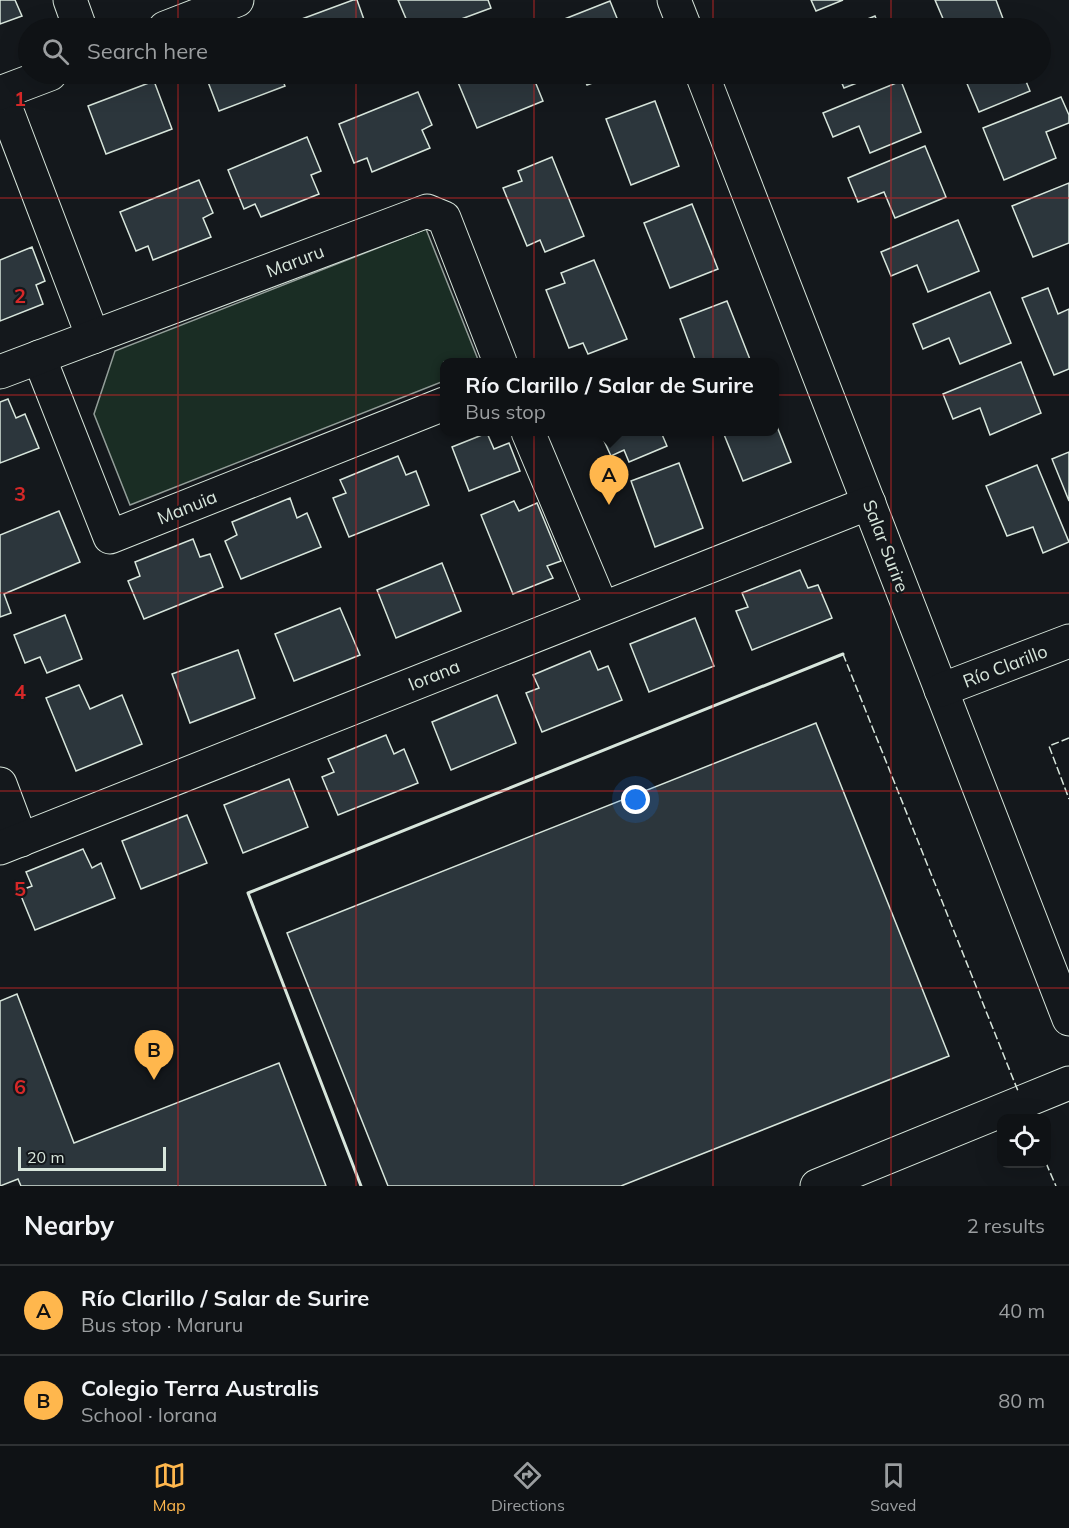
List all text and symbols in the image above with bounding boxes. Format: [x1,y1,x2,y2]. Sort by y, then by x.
search box [18,18,1051,84]
icon: search [39,35,72,68]
text: Search here [87,37,208,65]
text: 1 [14,86,26,111]
street label: Maruru [263,239,327,283]
text: 2 [14,283,26,308]
popup [440,358,779,436]
text: Río Clarillo / Salar de Surire [465,371,754,399]
text: Bus stop [465,399,546,424]
pin: A [590,456,628,505]
text: 3 [14,481,26,506]
street label: Manuia [154,485,220,529]
street label: Salar Surire [858,497,914,595]
street label: Río Clarillo [959,639,1051,693]
street label: Iorana [405,654,463,696]
text: 4 [14,679,26,704]
your location [621,785,650,814]
text: 5 [14,876,26,901]
pin: B [134,1030,174,1080]
text: 6 [14,1074,26,1099]
map controls [997,1114,1051,1168]
button: locate [997,1114,1051,1168]
scale bar [18,1144,166,1172]
text: 20 m [27,1147,64,1167]
text: Nearby [24,1209,114,1242]
text: 2 results [967,1213,1045,1238]
text: Río Clarillo / Salar de Surire [81,1284,369,1312]
text: A [36,1298,51,1323]
text: 40 m [998,1298,1045,1323]
text: Bus stop · Maruru [81,1312,243,1337]
text: Colegio Terra Australis [81,1374,319,1402]
text: B [37,1388,50,1413]
text: 80 m [998,1388,1045,1413]
text: School · Iorana [81,1402,217,1427]
tab: Map [153,1459,186,1515]
tab: Directions [491,1459,565,1515]
tab: Saved [870,1459,916,1515]

